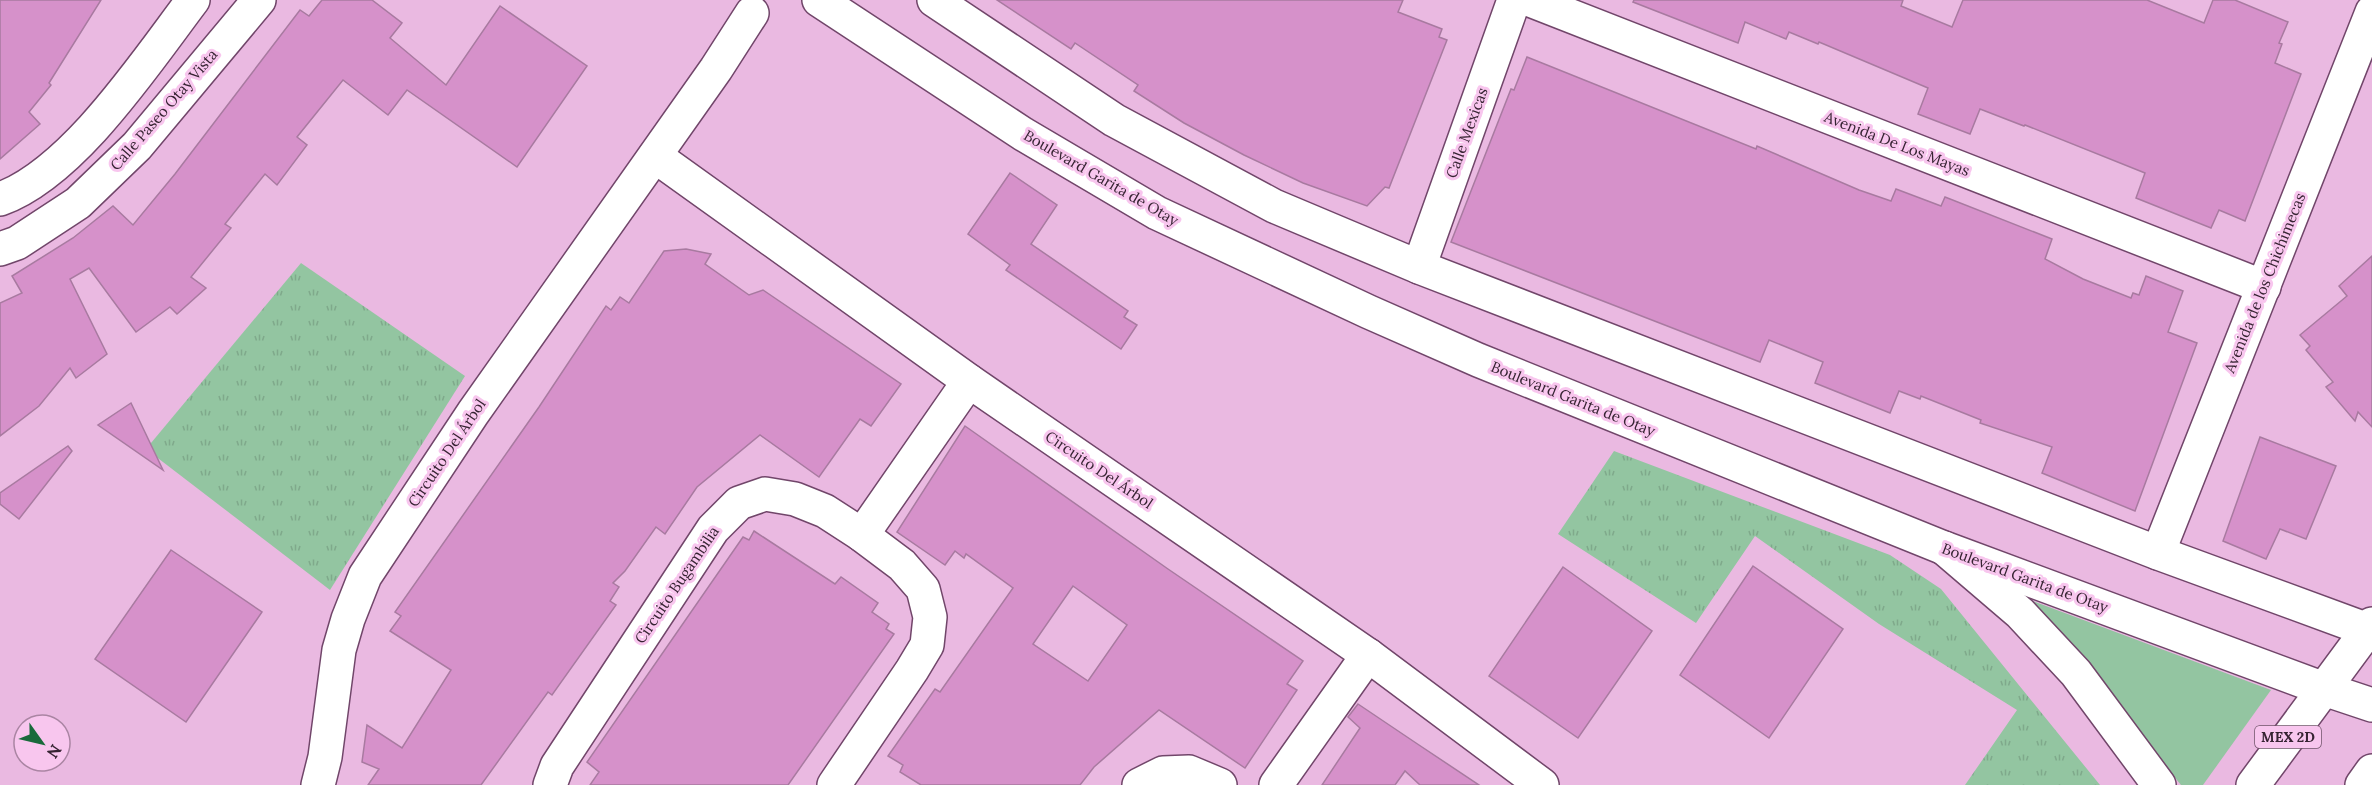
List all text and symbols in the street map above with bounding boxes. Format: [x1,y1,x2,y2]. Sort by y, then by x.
street label: Calle Paseo Otay Vista [106,45,222,174]
street label: Calle Mexicas [1441,85,1492,181]
street label: Avenida De Los Mayas [1821,107,1973,180]
street label: Boulevard Garita de Otay [1020,125,1182,230]
street label: Avenida de los Chichimecas [2219,190,2309,377]
street label: Boulevard Garita de Otay [1488,357,1658,440]
street label: Circuito Del Árbol [404,395,490,510]
street label: Circuito Del Árbol [1042,427,1157,513]
street label: Circuito Bugambilia [630,522,723,647]
street label: Boulevard Garita de Otay [1939,539,2111,617]
north arrow [12,713,72,773]
road number: MEX 2D [2255,726,2321,748]
text: N [43,741,66,762]

